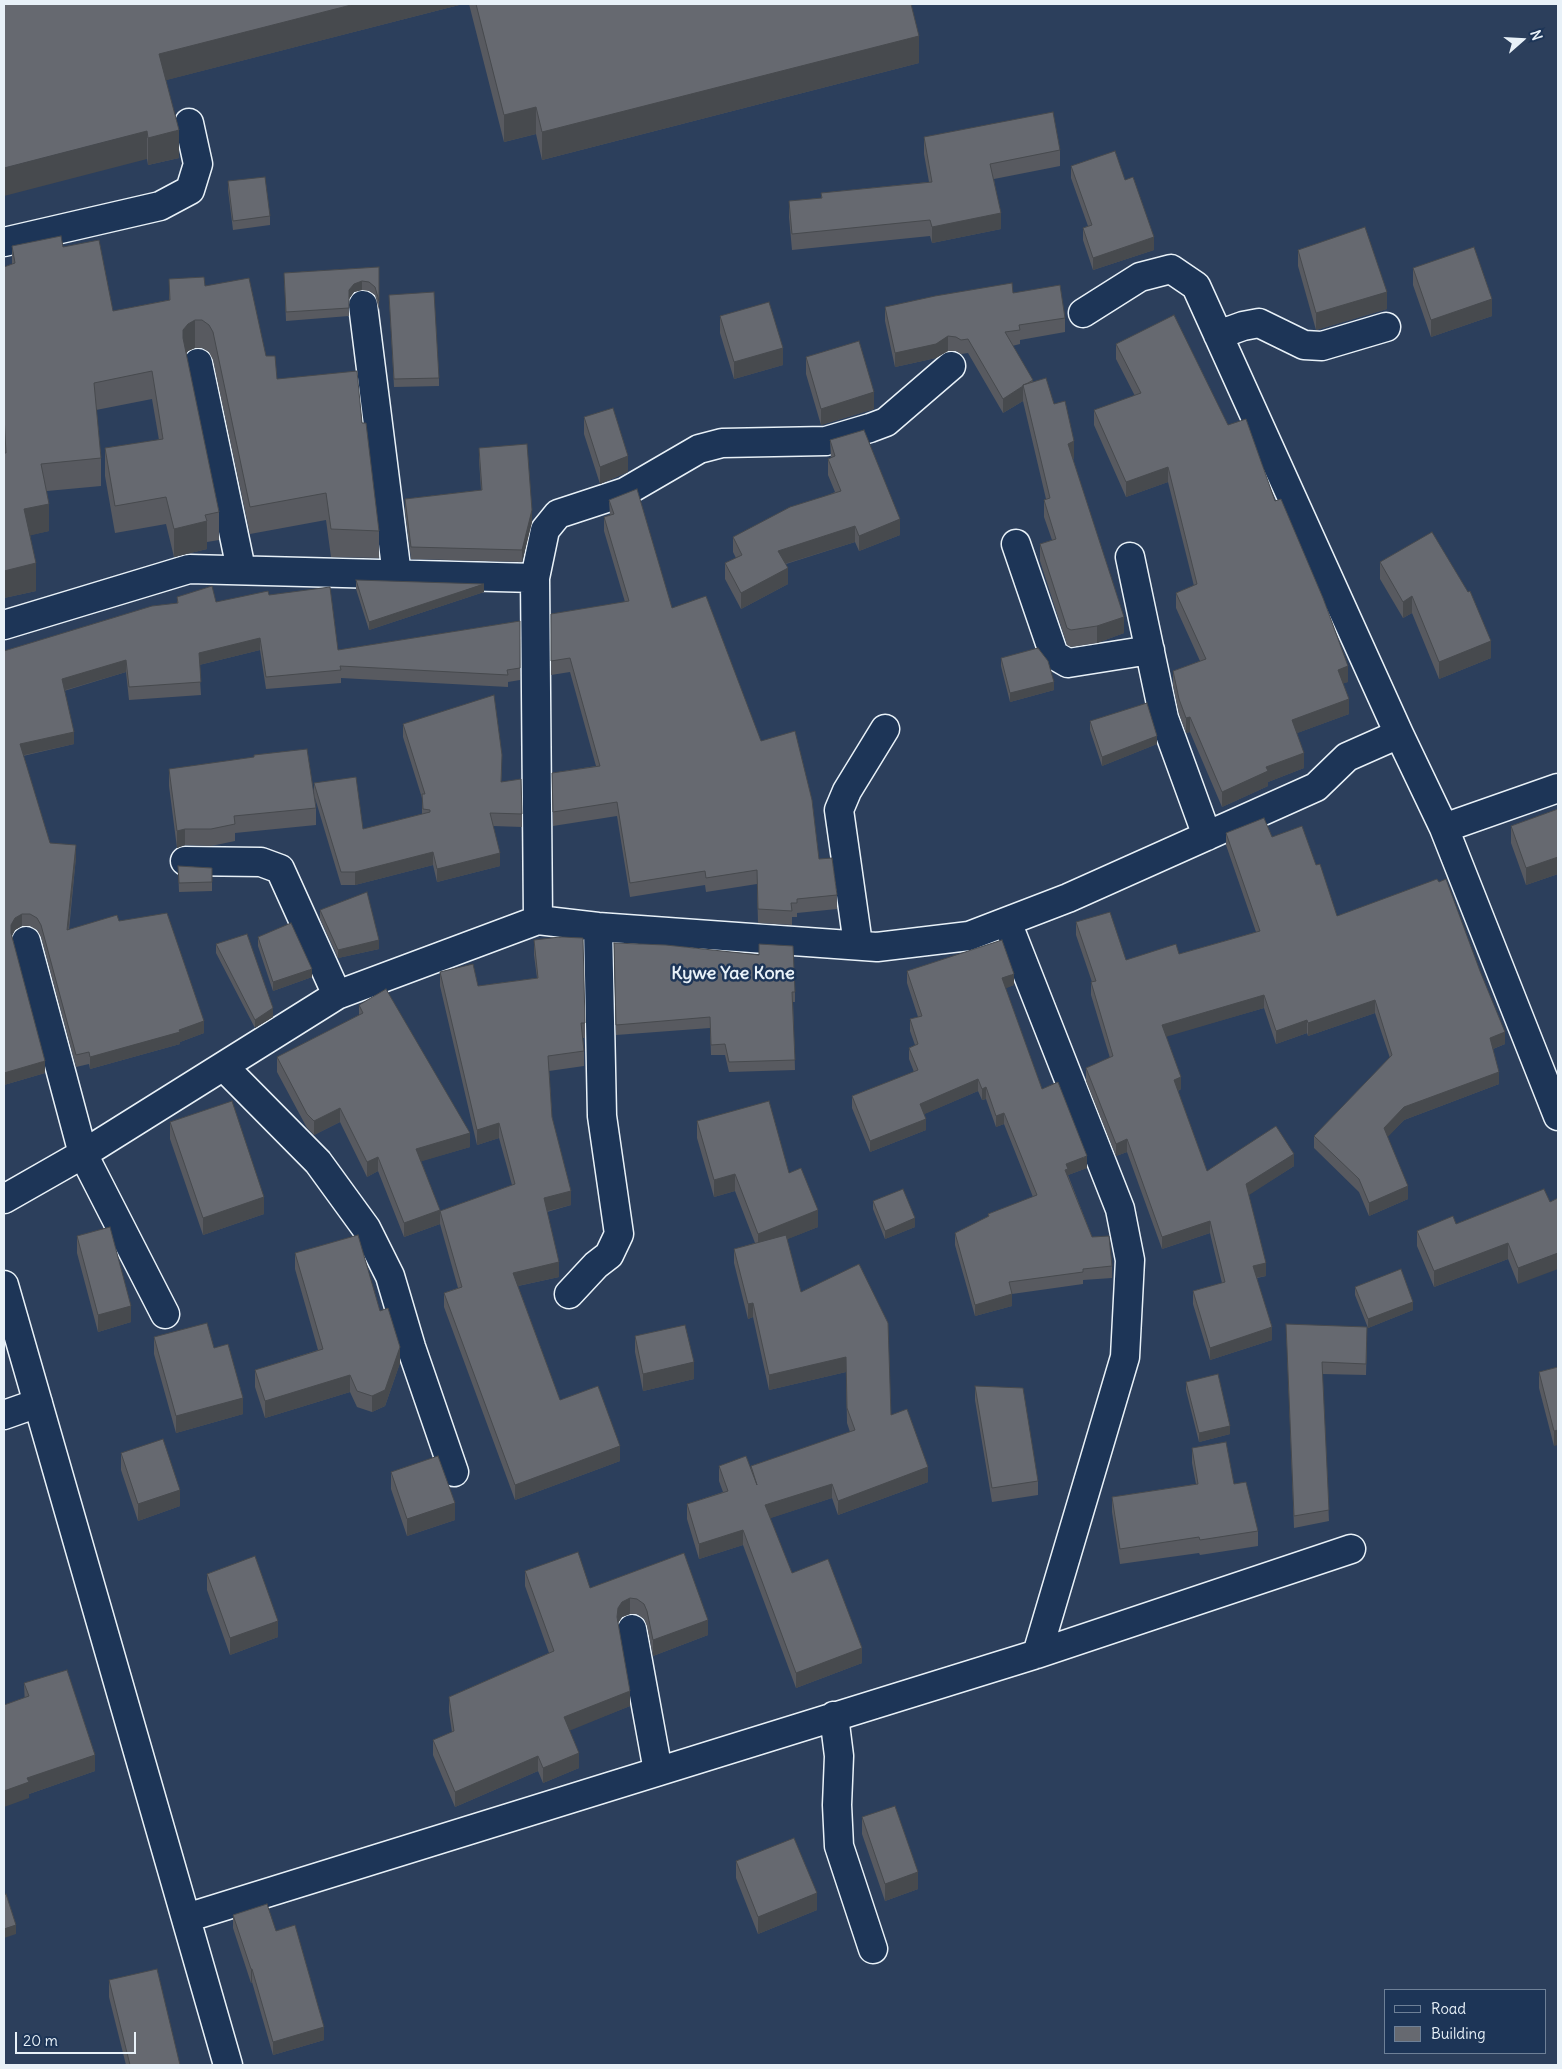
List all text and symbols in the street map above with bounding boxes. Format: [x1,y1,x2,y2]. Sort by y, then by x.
north arrow [1497,15,1547,65]
text: N [1526,28,1546,43]
district label: Kywe Yae Kone [671,963,795,985]
legend [1384,1989,1547,2054]
text: Road [1431,1999,1466,2018]
scale bar [18,2022,139,2054]
text: Building [1431,2024,1486,2043]
text: 20 m [23,2031,58,2050]

